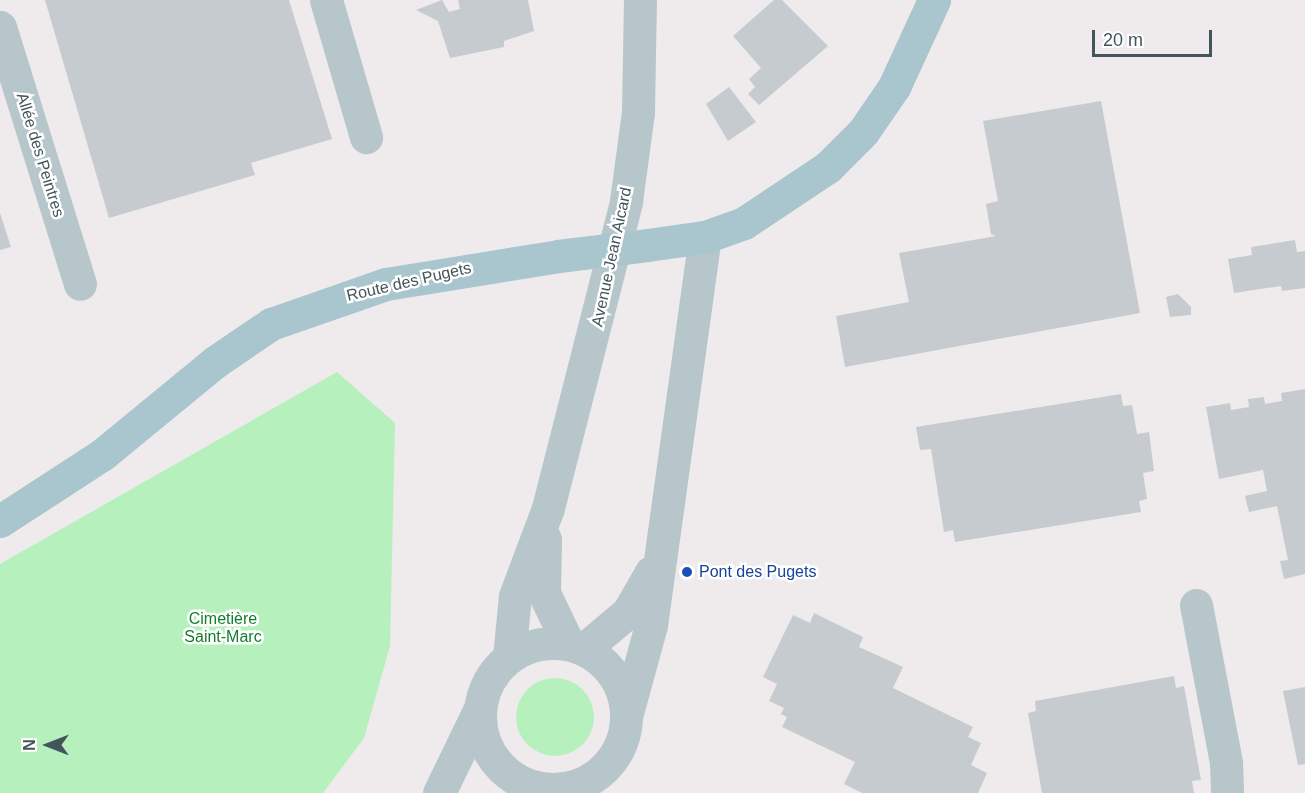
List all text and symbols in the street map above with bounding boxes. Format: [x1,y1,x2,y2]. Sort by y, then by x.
scale bar [1095,18,1215,56]
text: 20 m [1103,30,1143,50]
street label: Allée des Peintres [12,91,68,219]
street label: Avenue Jean Aicard [588,185,636,329]
street label: Route des Pugets [345,258,473,306]
place label: Pont des Pugets [699,562,816,582]
marker: Pont des Pugets [680,565,694,579]
park label: Cimetière Saint-Marc [184,609,262,647]
north arrow [18,715,78,775]
text: N [21,739,38,751]

